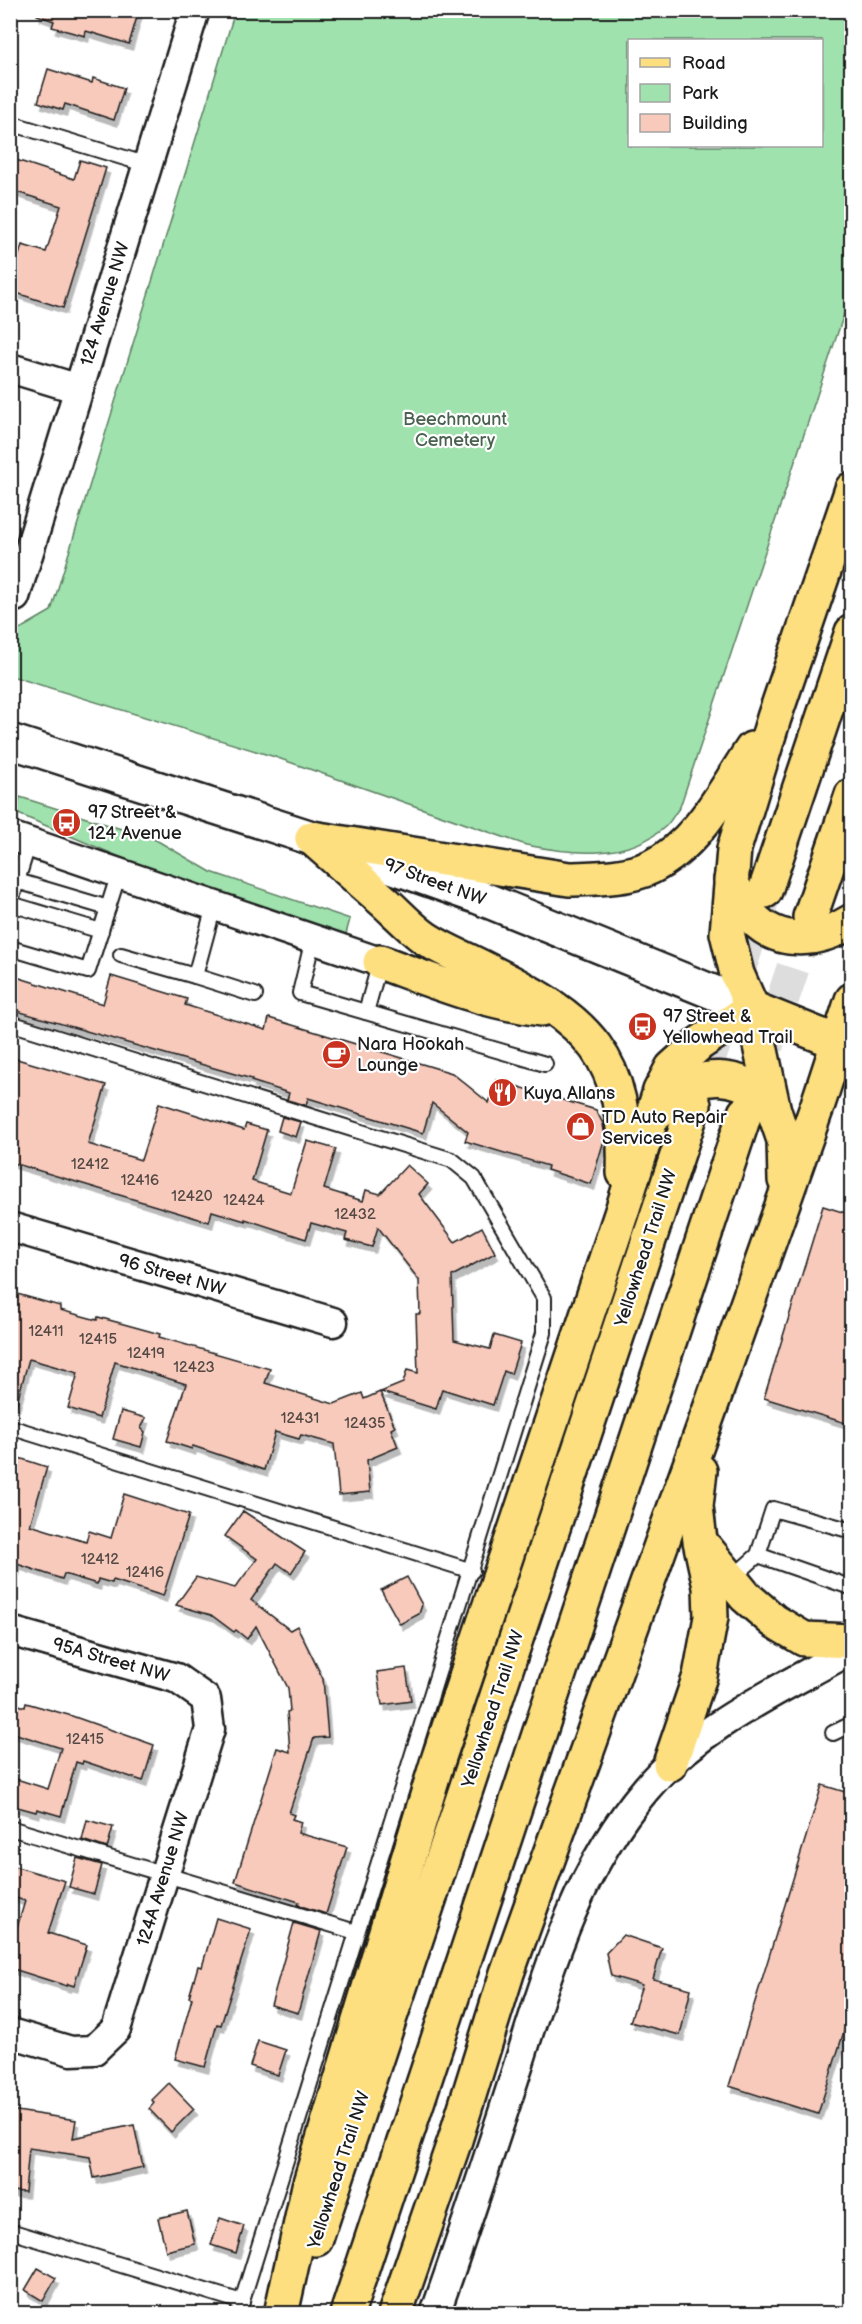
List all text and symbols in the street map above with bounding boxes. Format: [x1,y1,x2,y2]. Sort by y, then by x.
legend [628,39,823,147]
text: Road [682,53,726,74]
text: Park [682,83,718,104]
text: Building [682,113,748,134]
street label: 124 Avenue NW [76,239,134,369]
park label: Beechmount Cemetery [403,409,507,451]
place label: 97 Street & 124 Avenue [88,802,182,844]
bus stop icon: 97 Street & 124 Avenue [51,806,83,838]
street label: 97 Street NW [381,854,489,910]
place label: 97 Street & Yellowhead Trail [662,1006,793,1048]
bus stop icon: 97 Street & Yellowhead Trail [626,1010,658,1042]
place label: Nara Hookah Lounge [357,1034,464,1076]
cafe icon: Nara Hookah Lounge [320,1038,352,1070]
restaurant icon: Kuya Allans [486,1077,518,1109]
place label: Kuya Allans [523,1083,615,1104]
place label: TD Auto Repair Services [602,1107,727,1149]
shop icon: TD Auto Repair Services [565,1111,597,1143]
house number: 12412 [71,1155,109,1174]
street label: Yellowhead Trail NW [610,1166,682,1330]
house number: 12416 [121,1171,159,1190]
house number: 12420 [171,1187,213,1206]
house number: 12424 [223,1191,265,1210]
house number: 12432 [334,1205,376,1224]
street label: 96 Street NW [116,1250,228,1300]
house number: 12411 [28,1322,64,1341]
house number: 12415 [79,1330,117,1349]
house number: 12419 [127,1344,165,1363]
house number: 12423 [173,1358,215,1377]
house number: 12431 [281,1409,319,1428]
house number: 12435 [344,1414,386,1433]
house number: 12412 [81,1550,119,1569]
house number: 12416 [126,1563,164,1582]
street label: Yellowhead Trail NW [457,1627,529,1791]
street label: 95A Street NW [50,1633,172,1687]
house number: 12415 [66,1730,104,1749]
street label: 124A Avenue NW [133,1809,194,1949]
street label: Yellowhead Trail NW [303,2088,375,2252]

